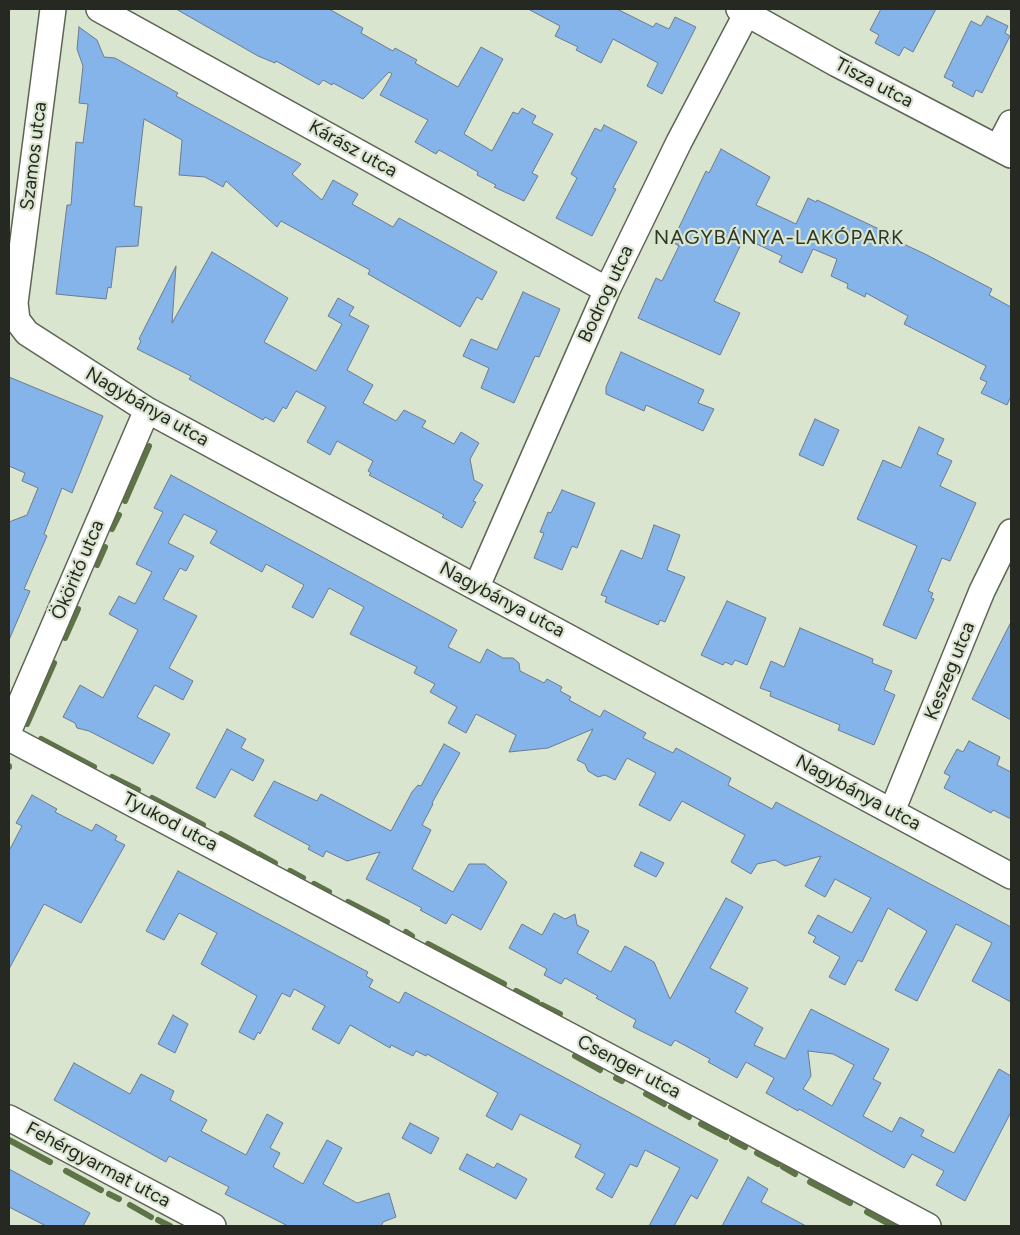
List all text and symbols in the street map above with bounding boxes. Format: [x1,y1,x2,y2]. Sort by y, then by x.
street label: Tisza utca [831,53,917,113]
street label: Szamos utca [16,100,52,212]
street label: Kárász utca [305,115,401,183]
district label: NAGYBÁNYA-LAKÓPARK [652,226,906,250]
street label: Bodrog utca [574,242,638,346]
street label: Nagybánya utca [81,362,213,452]
street label: Ököritó utca [47,517,109,623]
street label: Nagybánya utca [435,557,569,643]
street label: Keszeg utca [920,619,980,723]
street label: Nagybánya utca [791,750,925,836]
street label: Tyukod utca [119,787,221,857]
street label: Csenger utca [573,1030,685,1104]
street label: Fehérgyarmat utca [22,1117,174,1213]

